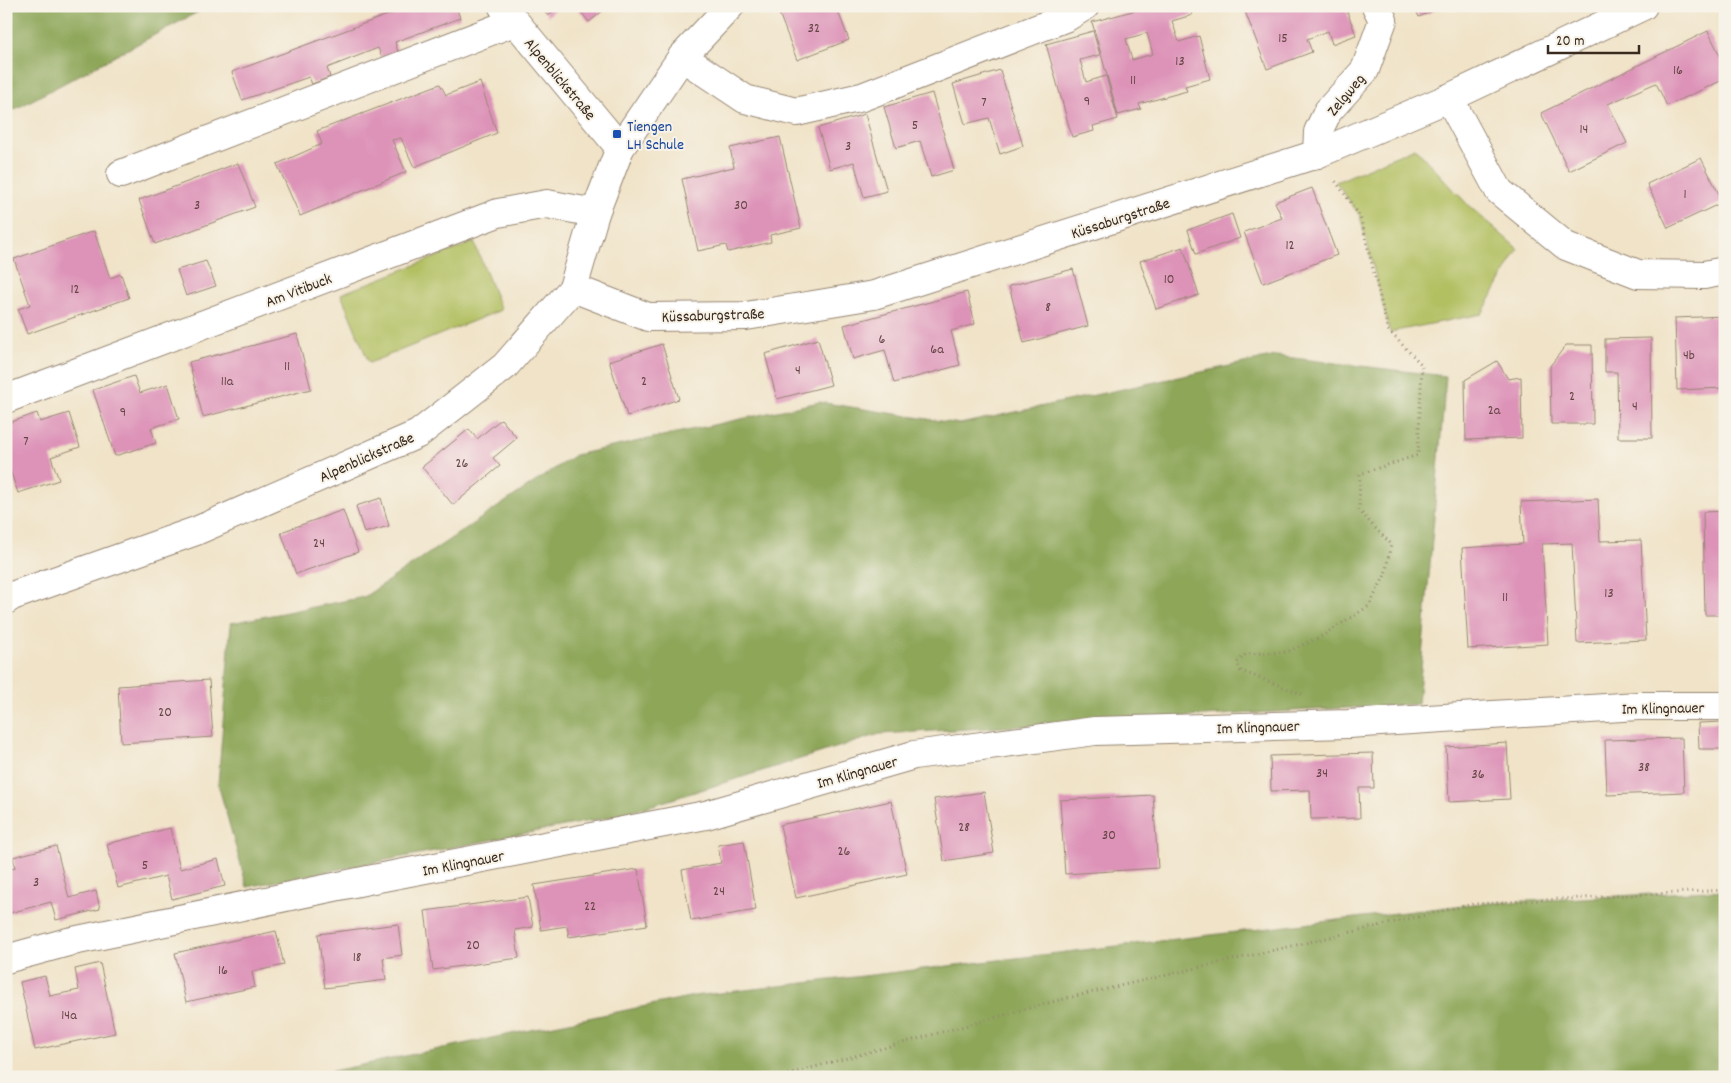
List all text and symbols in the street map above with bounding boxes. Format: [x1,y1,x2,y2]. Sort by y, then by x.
house number: 32 [808,19,820,39]
scale bar [1548,22,1640,54]
house number: 15 [1278,29,1288,49]
text: 20 m [1556,31,1584,53]
street label: Alpenblickstraße [518,33,601,126]
house number: 13 [1175,52,1185,72]
house number: 16 [1673,61,1683,81]
street label: Zelgweg [1322,69,1372,122]
house number: 11 [1130,71,1136,91]
house number: 9 [1084,92,1090,112]
house number: 7 [981,93,987,113]
place label: Tiengen LH Schule [627,116,684,157]
house number: 5 [912,116,918,136]
house number: 14 [1580,120,1588,140]
marker: Tiengen LH Schule [611,128,623,140]
house number: 3 [845,137,851,157]
house number: 1 [1683,185,1687,205]
street label: Küssaburgstraße [1068,193,1173,246]
house number: 3 [194,196,200,216]
house number: 30 [734,196,748,216]
house number: 12 [1285,236,1295,256]
street label: Am Vitibuck [262,268,336,315]
house number: 10 [1164,270,1174,290]
house number: 12 [70,280,80,300]
house number: 8 [1045,298,1051,318]
street label: Küssaburgstraße [661,303,765,330]
house number: 6 [879,330,886,350]
house number: 6a [930,340,944,360]
house number: 4b [1683,346,1695,366]
house number: 11 [284,357,290,377]
house number: 4 [795,361,801,381]
house number: 11a [221,372,234,392]
house number: 2 [641,372,647,392]
house number: 2 [1569,387,1575,407]
house number: 4 [1632,397,1638,417]
house number: 2a [1488,401,1501,421]
house number: 9 [120,403,126,423]
street label: Alpenblickstraße [316,427,418,489]
house number: 7 [23,432,29,452]
house number: 26 [456,454,469,474]
house number: 24 [313,534,325,554]
house number: 13 [1604,584,1614,604]
house number: 11 [1502,588,1508,608]
street label: Im Klingnauer [1621,697,1705,722]
house number: 20 [158,703,172,723]
street label: Im Klingnauer [1216,716,1300,741]
street label: Im Klingnauer [815,751,901,796]
house number: 38 [1638,758,1650,778]
house number: 34 [1316,764,1328,784]
house number: 36 [1471,765,1485,785]
house number: 28 [958,818,970,838]
house number: 30 [1102,826,1116,846]
house number: 26 [838,842,851,862]
street label: Im Klingnauer [421,845,506,884]
house number: 5 [142,856,148,876]
house number: 3 [33,873,39,893]
house number: 24 [713,882,725,902]
house number: 22 [584,897,596,917]
house number: 20 [466,936,480,956]
house number: 18 [353,948,362,968]
house number: 16 [218,961,228,981]
house number: 14a [61,1006,77,1026]

